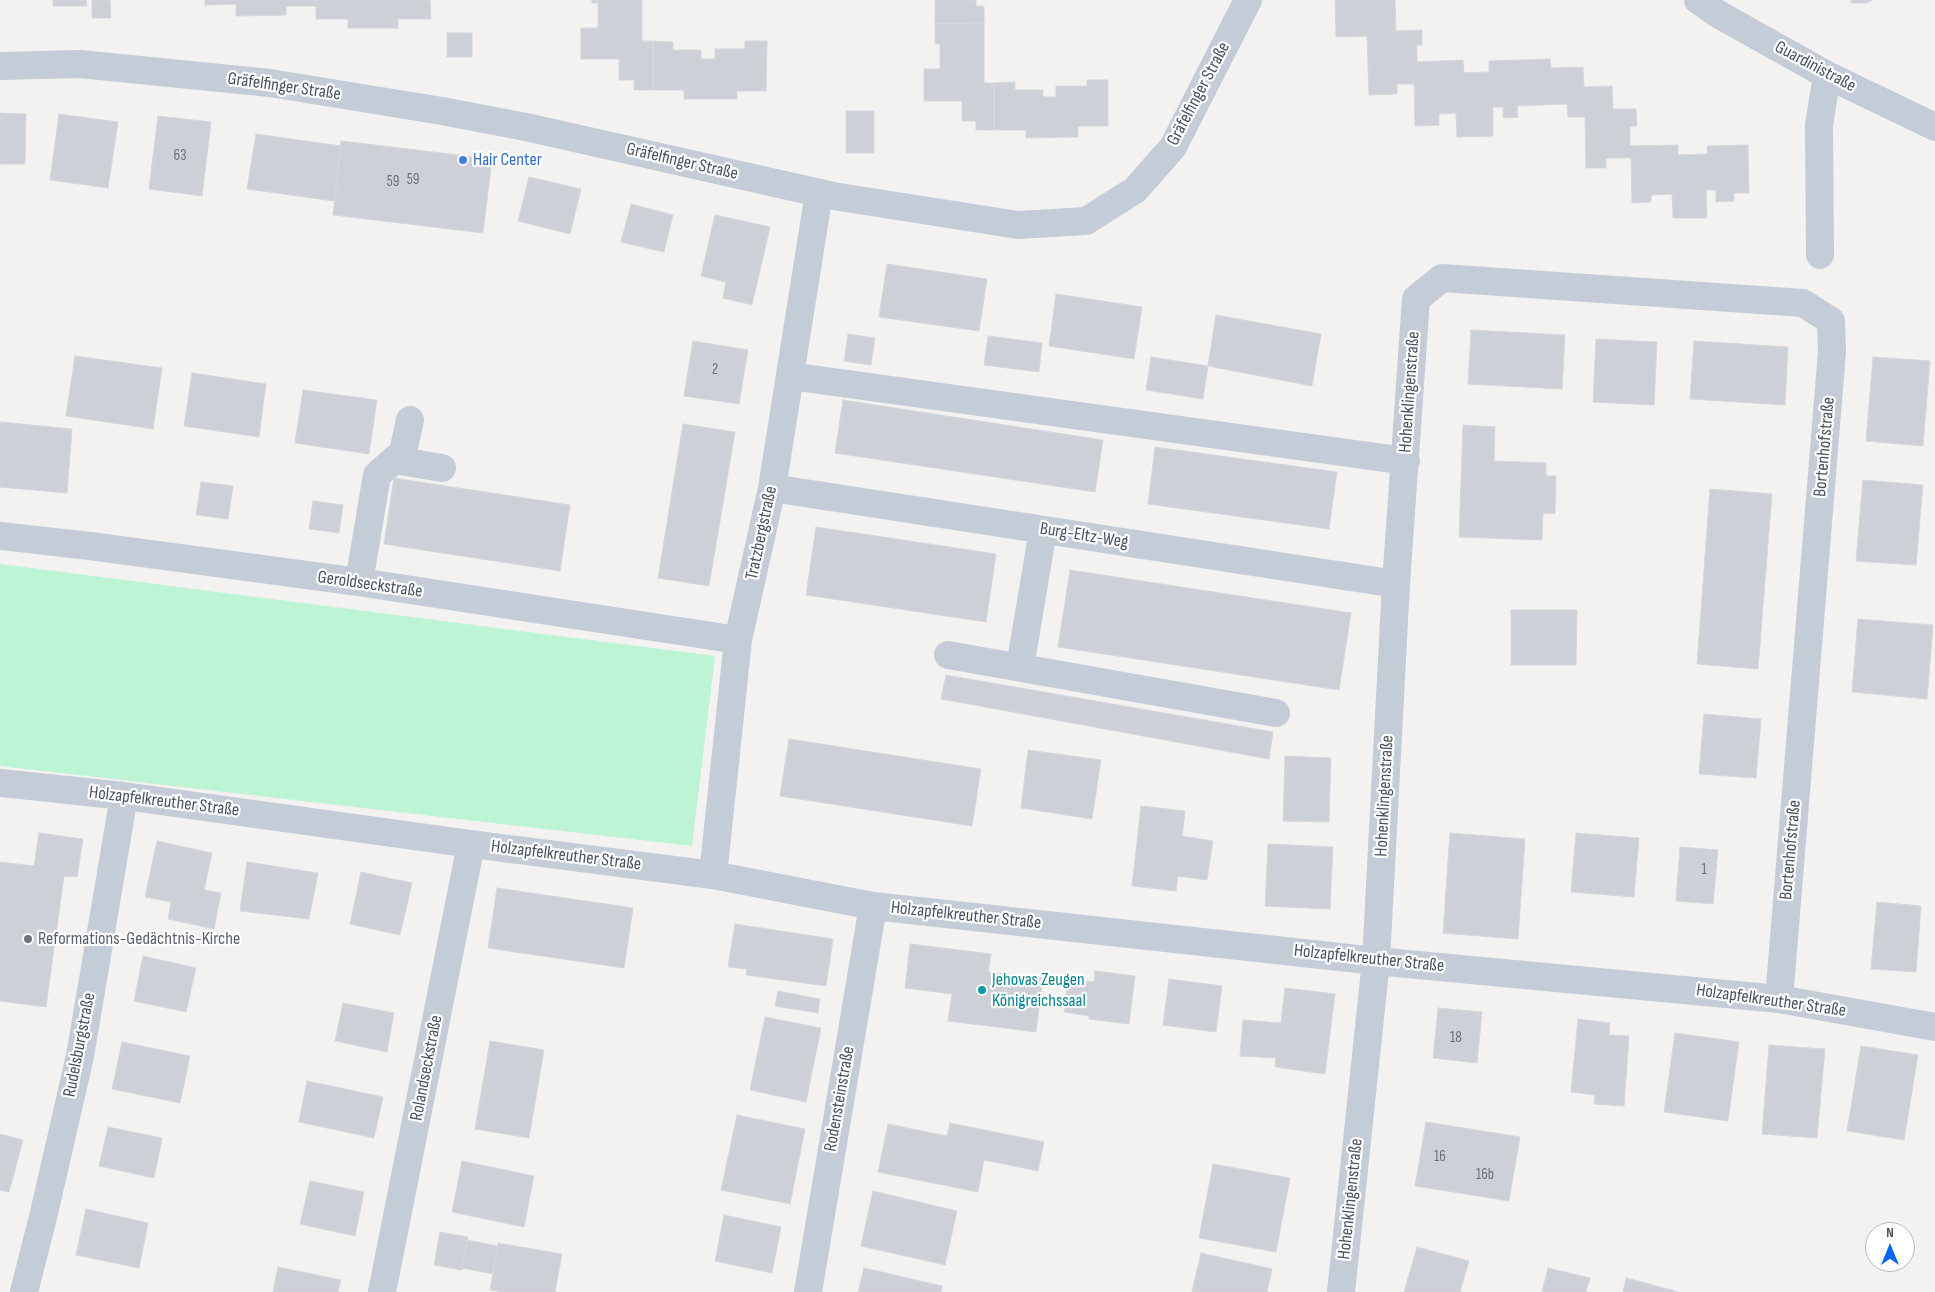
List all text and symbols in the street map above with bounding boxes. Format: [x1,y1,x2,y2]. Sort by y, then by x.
street label: Guardinistraße [1771,37,1859,97]
street label: Gräfelfinger Straße [1163,39,1235,149]
street label: Gräfelfinger Straße [226,68,342,106]
street label: Gräfelfinger Straße [624,139,740,185]
house number: 63 [174,147,186,165]
place label: Hair Center [473,149,542,171]
marker: Hair Center [457,154,469,166]
house number: 59 [407,171,419,189]
house number: 59 [387,173,399,191]
street label: Hohenklingenstraße [1395,331,1425,453]
house number: 2 [712,361,718,379]
street label: Bortenhofstraße [1810,396,1840,498]
street label: Tratzbergstraße [742,484,782,582]
street label: Burg-Eltz-Weg [1038,518,1130,554]
street label: Geroldseckstraße [316,567,424,603]
street label: Hohenklingenstraße [1371,735,1399,857]
street label: Holzapfelkreuther Straße [88,782,240,822]
street label: Bortenhofstraße [1776,799,1806,901]
street label: Holzapfelkreuther Straße [490,836,642,876]
house number: 1 [1701,861,1707,879]
street label: Holzapfelkreuther Straße [890,897,1042,935]
place label: Reformations-Gedächtnis-Kirche [38,928,240,950]
marker: Reformations-Gedächtnis-Kirche [22,933,34,945]
street label: Holzapfelkreuther Straße [1293,940,1445,978]
place label: Jehovas Zeugen Königreichssaal [992,969,1086,1012]
street label: Holzapfelkreuther Straße [1695,980,1847,1022]
marker: Jehovas Zeugen Königreichssaal [976,984,988,996]
street label: Rudelsburgstraße [59,991,101,1099]
street label: Rolandseckstraße [406,1013,448,1123]
house number: 18 [1450,1029,1462,1047]
street label: Rodensteinstraße [820,1045,860,1153]
street label: Hohenklingenstraße [1334,1137,1368,1261]
house number: 16 [1434,1148,1446,1166]
house number: 16b [1476,1166,1494,1184]
north arrow [1865,1222,1915,1272]
text: N [1886,1224,1894,1241]

